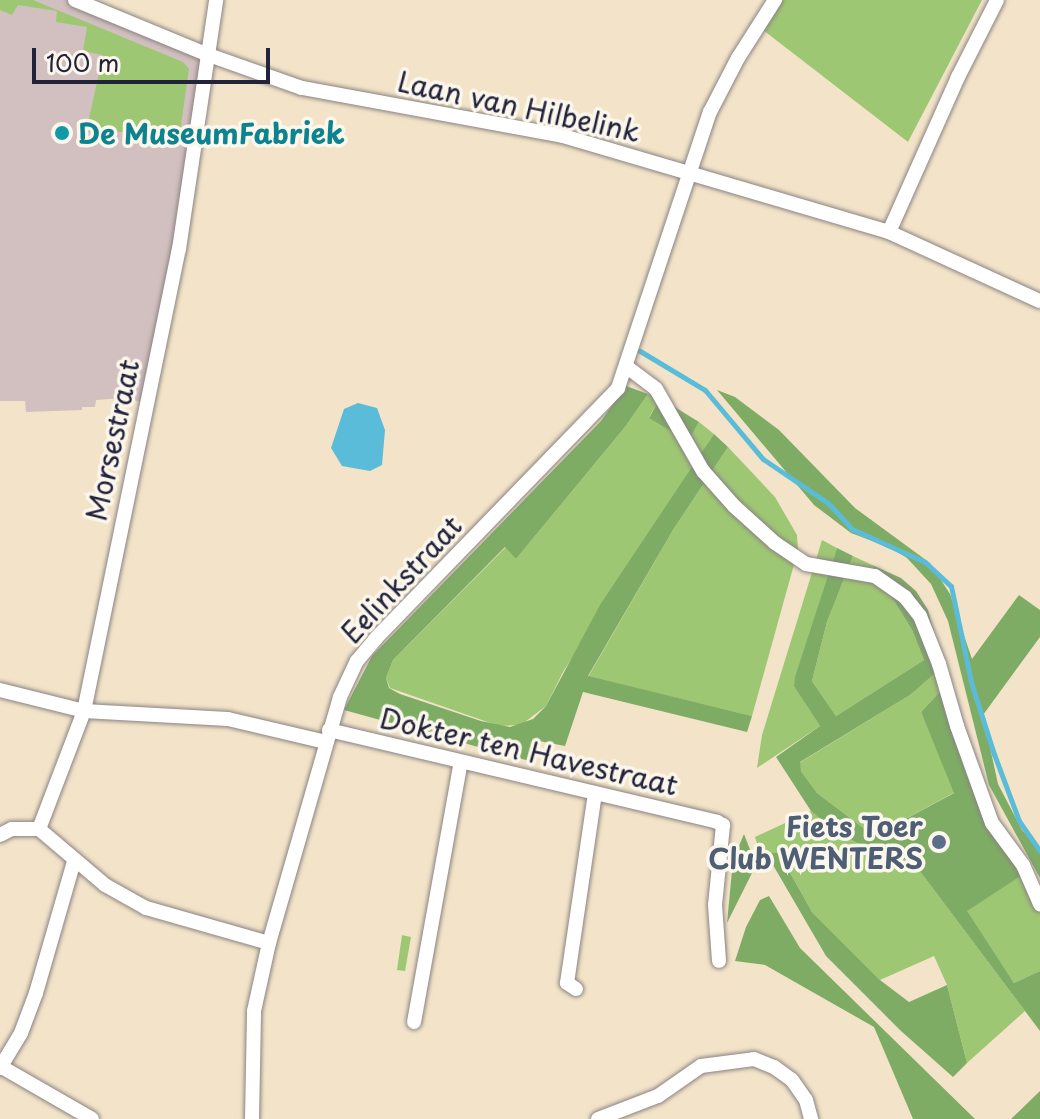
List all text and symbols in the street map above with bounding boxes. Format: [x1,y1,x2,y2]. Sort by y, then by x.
scale bar [36,32,274,82]
text: 100 m [46,44,119,80]
street label: Laan van Hilbelink [395,64,643,148]
place label: De MuseumFabriek [78,116,345,150]
marker: De MuseumFabriek [53,124,71,142]
street label: Morsestraat [79,356,145,524]
street label: Eelinkstraat [334,508,468,650]
street label: Dokter ten Havestraat [378,701,680,801]
place label: Fiets Toer Club WENTERS [707,809,923,875]
marker: Fiets Toer Club WENTERS [930,833,948,851]

